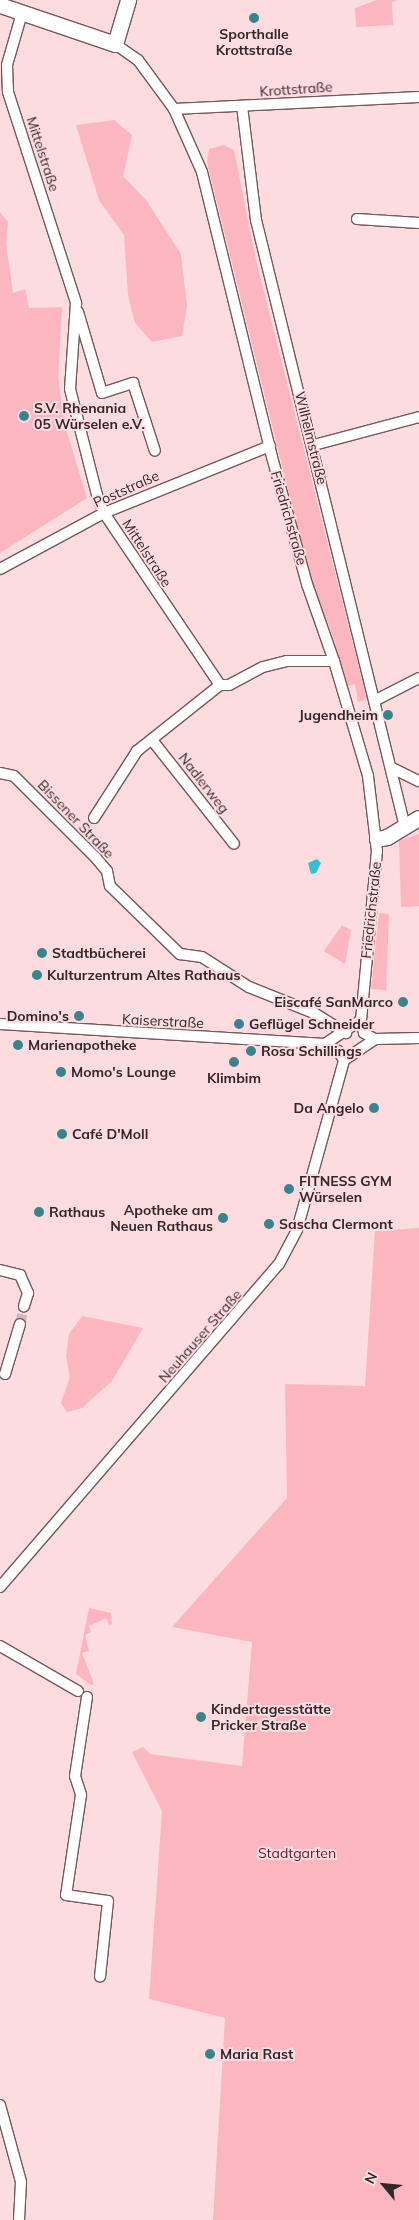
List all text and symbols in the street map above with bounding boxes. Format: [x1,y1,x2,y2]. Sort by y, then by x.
marker: Sporthalle Krottstraße [248,12,260,24]
place label: Sporthalle Krottstraße [216,26,292,58]
street label: Krottstraße [259,78,333,100]
street label: Mittelstraße [23,115,63,193]
street label: Wilhelmstraße [291,390,331,486]
place label: S.V. Rhenania 05 Würselen e.V. [34,400,145,432]
marker: S.V. Rhenania 05 Würselen e.V. [18,410,30,422]
street label: Poststraße [90,467,162,511]
street label: Friedrichstraße [268,469,310,567]
street label: Mittelstraße [119,516,175,590]
place label: Jugendheim [299,707,378,723]
marker: Jugendheim [382,709,394,721]
street label: Nadlerweg [175,750,233,816]
street label: Bissener Straße [34,776,118,862]
street label: Friedrichstraße [358,861,384,959]
place label: Stadtbücherei [52,945,146,961]
marker: Stadtbücherei [36,947,48,959]
place label: Kulturzentrum Altes Rathaus [47,967,240,983]
marker: Kulturzentrum Altes Rathaus [31,969,43,981]
place label: Eiscafé SanMarco [274,994,393,1010]
marker: Eiscafé SanMarco [397,996,409,1008]
place label: Domino's [7,1008,69,1024]
marker: Domino's [73,1010,85,1022]
street label: Kaiserstraße [122,1010,204,1032]
place label: Geflügel Schneider [249,1016,374,1032]
marker: Geflügel Schneider [233,1018,245,1030]
place label: Marienapotheke [28,1037,136,1053]
marker: Marienapotheke [12,1039,24,1051]
place label: Rosa Schillings [261,1043,362,1059]
marker: Rosa Schillings [245,1045,257,1057]
marker: Klimbim [228,1056,240,1068]
place label: Momo's Lounge [71,1064,176,1080]
marker: Momo's Lounge [55,1066,67,1078]
place label: Klimbim [207,1070,261,1086]
place label: Da Angelo [294,1100,364,1116]
marker: Da Angelo [368,1102,380,1114]
place label: Café D'Moll [72,1126,148,1142]
marker: Café D'Moll [56,1128,68,1140]
place label: FITNESS GYM Würselen [299,1173,392,1206]
marker: FITNESS GYM Würselen [283,1183,295,1195]
place label: Apotheke am Neuen Rathaus [110,1202,213,1234]
place label: Rathaus [49,1204,105,1220]
marker: Rathaus [33,1206,45,1218]
marker: Apotheke am Neuen Rathaus [217,1212,229,1224]
place label: Sascha Clermont [279,1216,393,1232]
marker: Sascha Clermont [263,1218,275,1230]
street label: Neuhauser Straße [155,1286,245,1386]
place label: Kindertagesstätte Pricker Straße [211,1701,331,1734]
marker: Kindertagesstätte Pricker Straße [195,1711,207,1723]
park label: Stadtgarten [258,1845,336,1861]
place label: Maria Rast [220,2046,293,2062]
marker: Maria Rast [204,2048,216,2060]
north arrow [359,2160,409,2210]
text: N [360,2169,381,2187]

